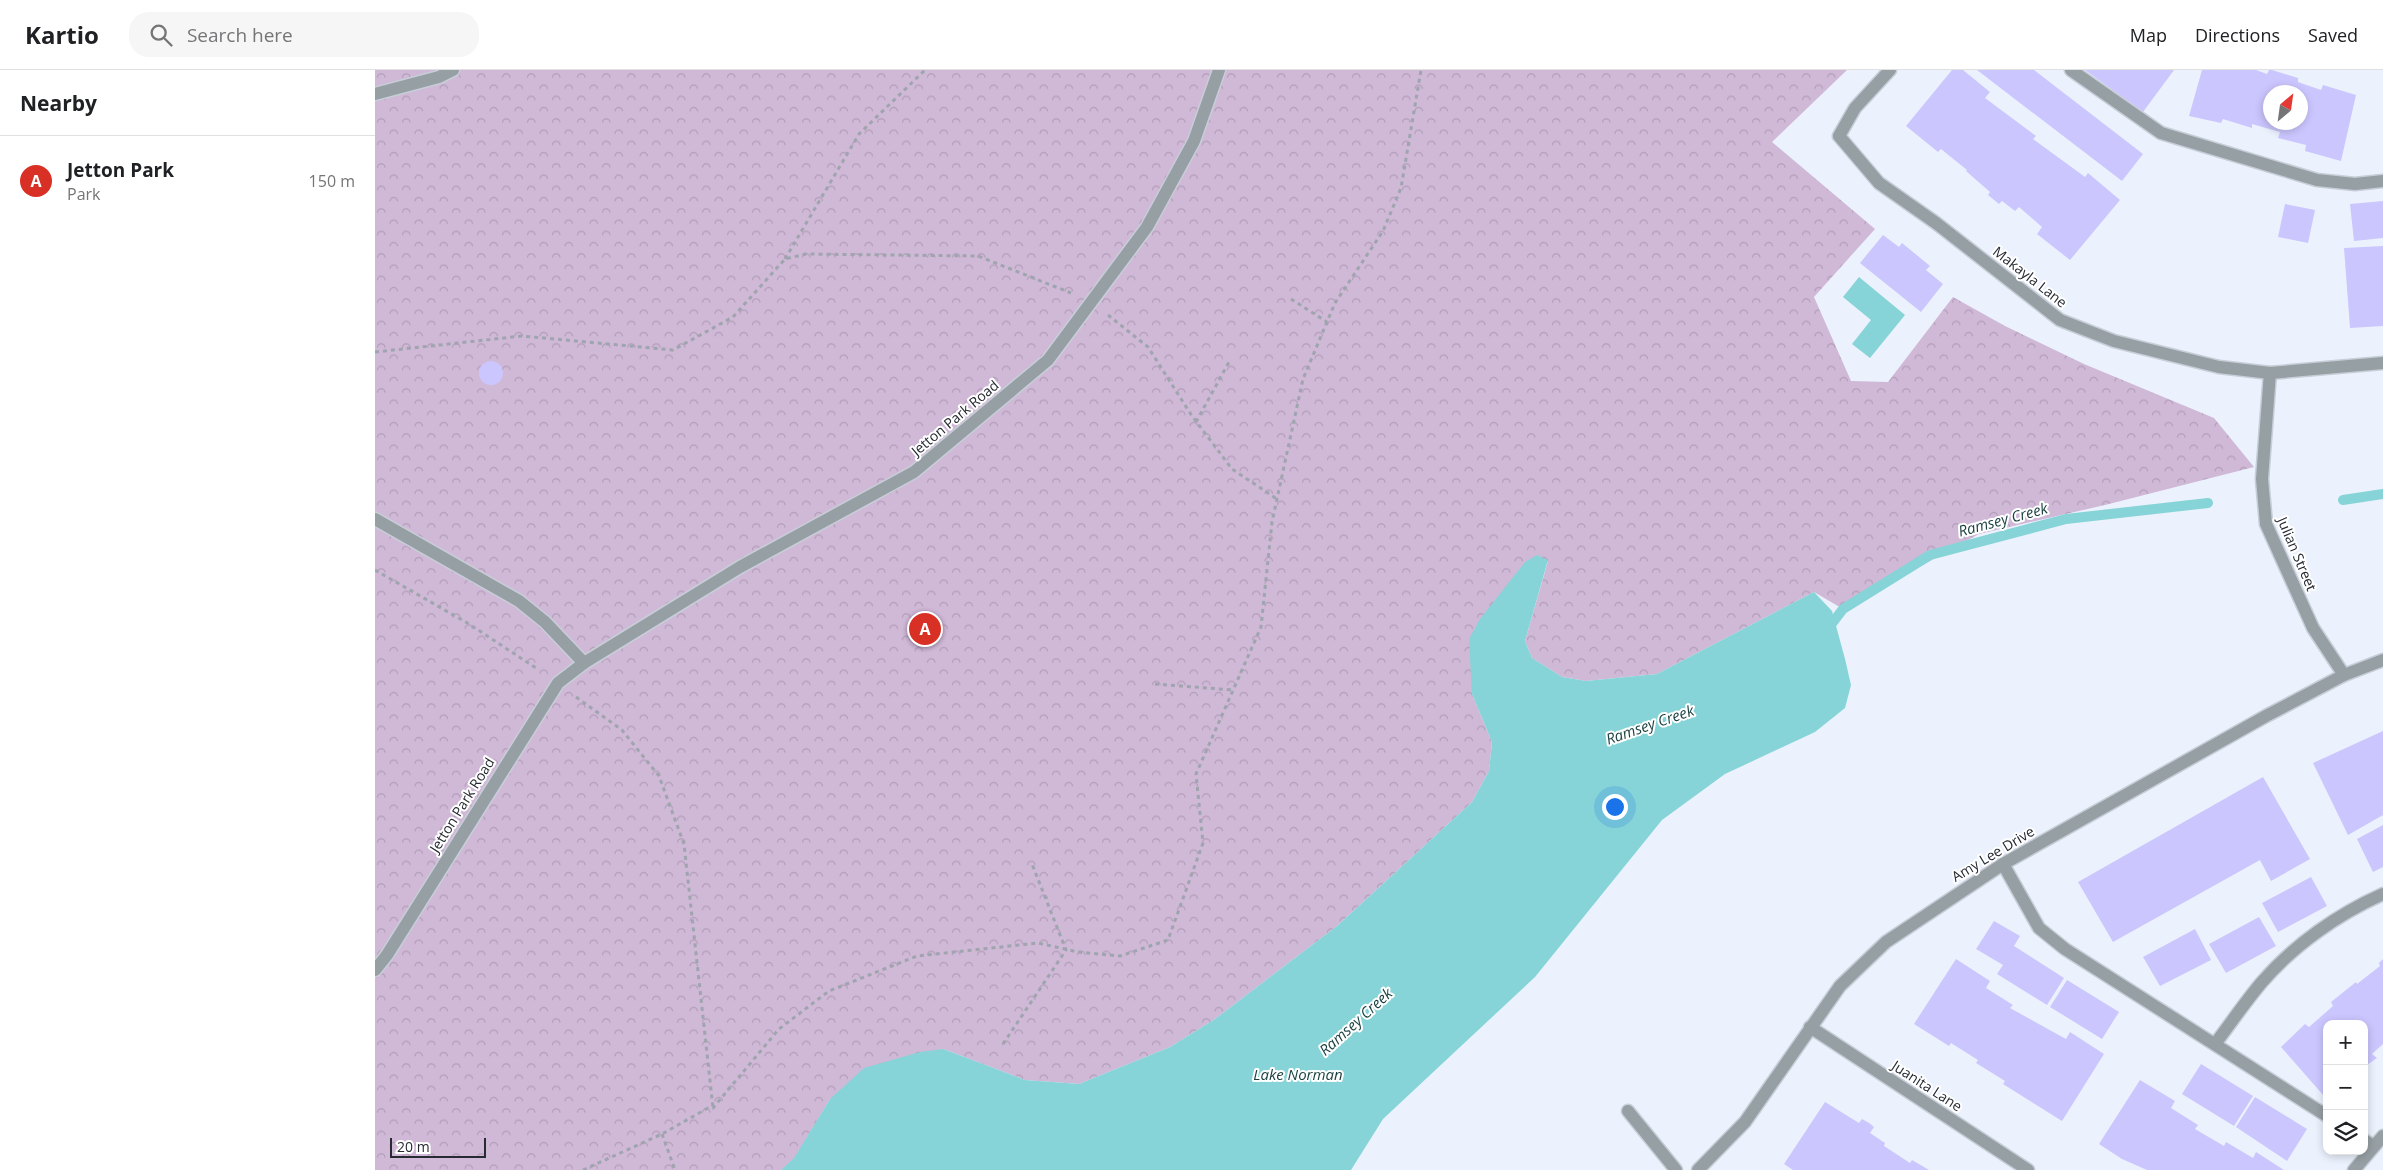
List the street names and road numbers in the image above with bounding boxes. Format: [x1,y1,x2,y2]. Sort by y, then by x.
street label: Makayla Lane [1989,242,2071,312]
street label: Jetton Park Road [905,375,1002,461]
street label: Julian Street [2273,512,2322,594]
street label: Jetton Park Road [424,754,498,858]
street label: Amy Lee Drive [1948,821,2038,886]
street label: Juanita Lane [1887,1055,1966,1115]

